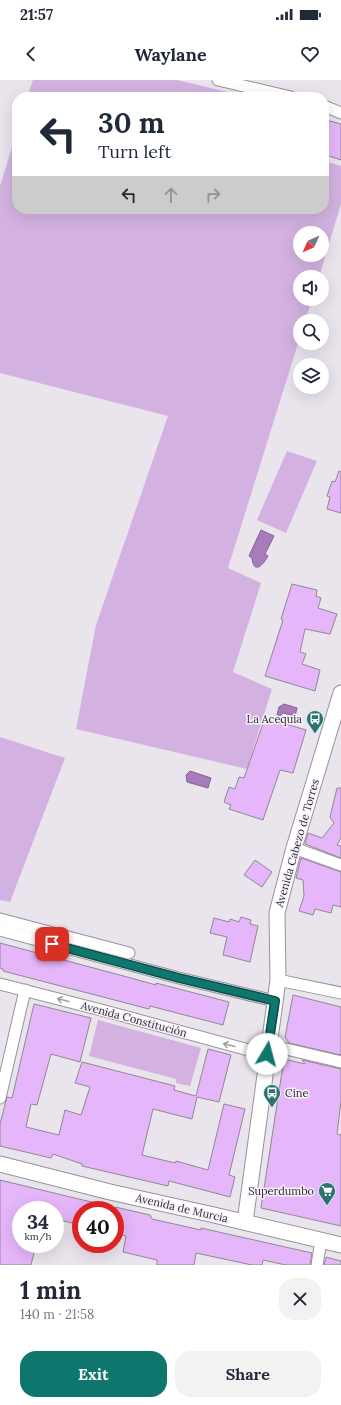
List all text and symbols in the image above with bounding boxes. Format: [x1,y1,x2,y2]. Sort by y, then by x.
text: 21:57 [20,5,53,24]
icon: back [20,43,42,65]
text: Waylane [134,43,207,66]
icon: heart [299,43,321,65]
text: 30 m [98,105,165,141]
icon: left [32,108,84,160]
text: Turn left [98,140,171,163]
icon: left [118,184,140,206]
icon: ahead [160,184,182,206]
icon: right [202,184,224,206]
north arrow [293,226,329,262]
map controls [293,226,329,394]
button: sound [293,270,329,306]
button: search [293,314,329,350]
button: layers [293,358,329,394]
bus stop icon: La Acequia [305,709,325,734]
place label: La Acequia [247,712,302,726]
street label: Avenida Cabezo de Torres [272,777,322,910]
pin [35,927,69,961]
icon: arrive [41,933,63,955]
one-way arrow [57,996,70,1003]
street label: Avenida Constitución [78,998,189,1040]
position arrow [246,1033,288,1075]
one-way arrow [223,1041,236,1048]
bus stop icon: Cine [262,1083,282,1108]
place label: Cine [285,1086,308,1100]
supermarket icon: Superdumbo [317,1181,337,1206]
place label: Superdumbo [248,1184,314,1198]
street label: Avenida de Murcia [133,1190,230,1226]
speed limit sign: 40 [72,1201,124,1253]
text: 34 [27,1209,49,1234]
text: km/h [24,1230,52,1243]
text: 1 min [20,1275,81,1306]
button: close [279,1278,321,1320]
text: 140 m · 21:58 [20,1306,94,1323]
button: Exit [20,1351,167,1397]
button: Share [175,1351,321,1397]

